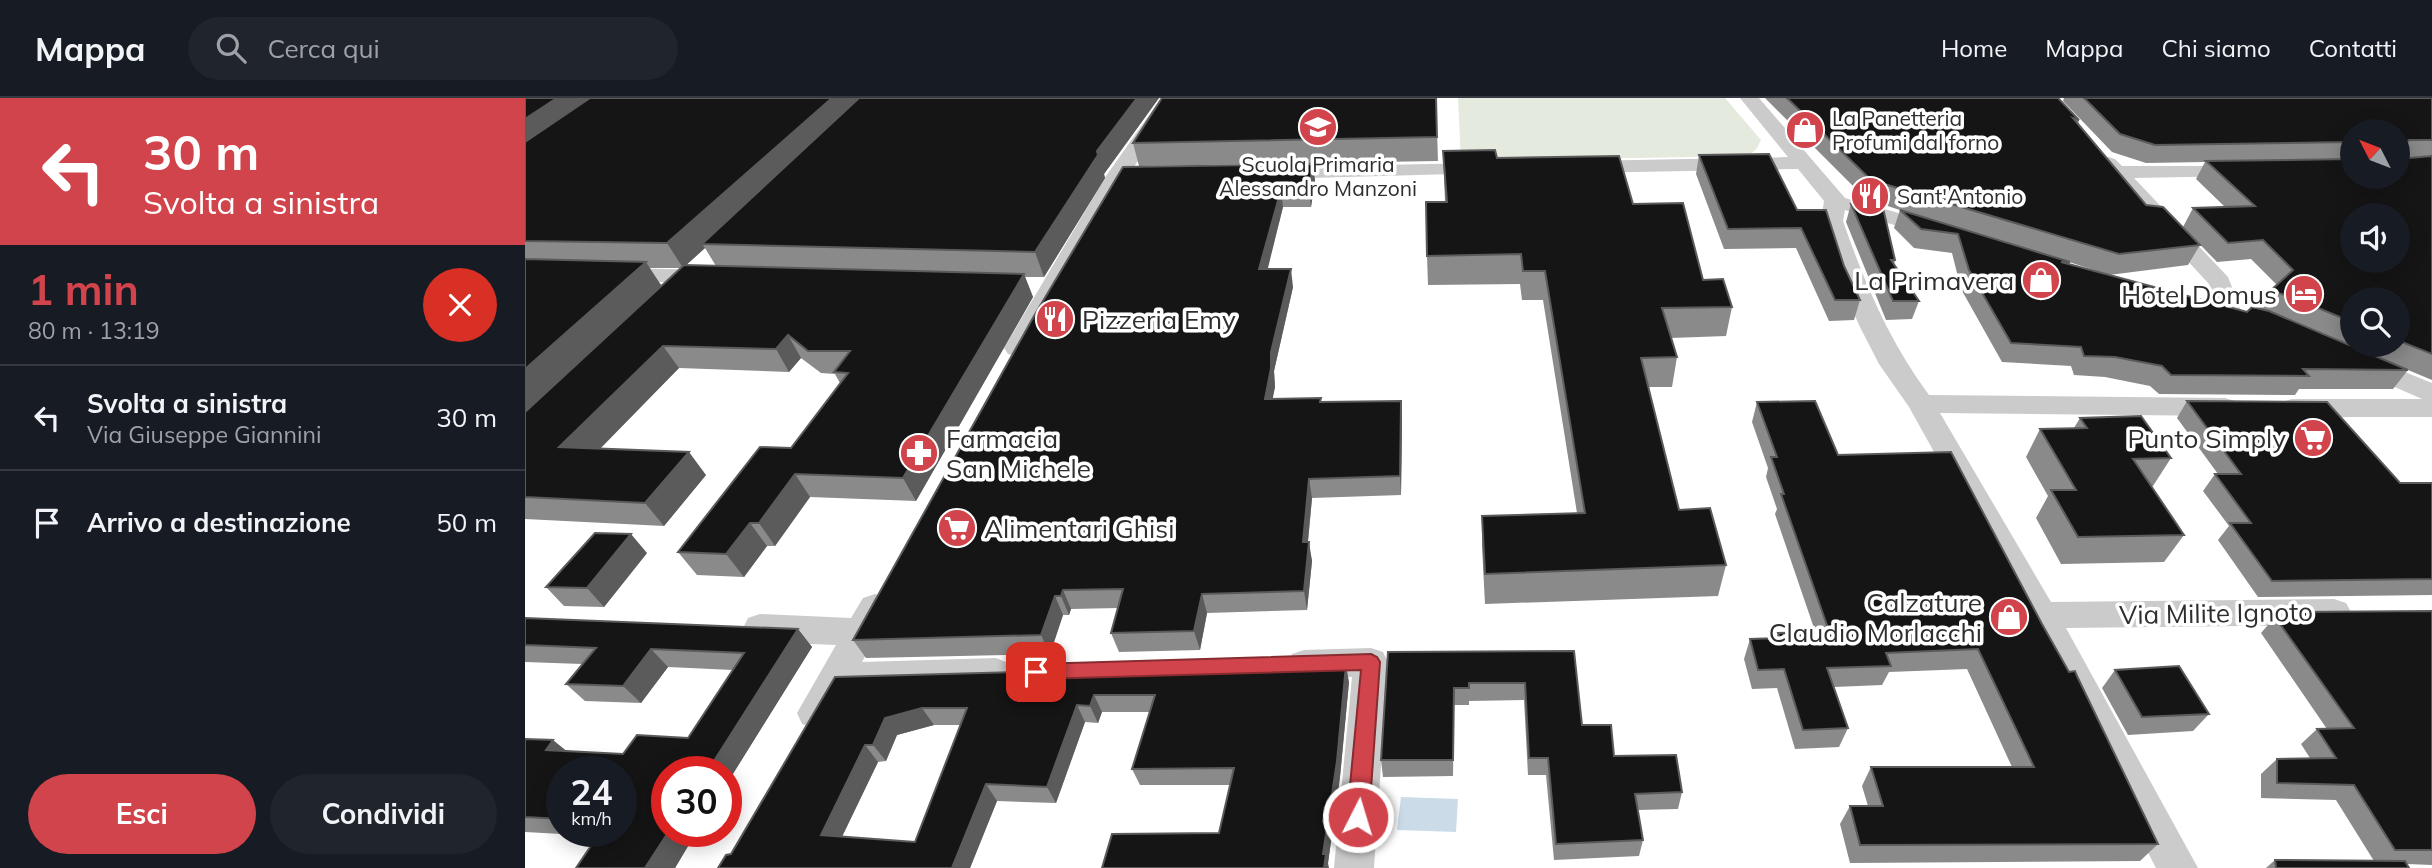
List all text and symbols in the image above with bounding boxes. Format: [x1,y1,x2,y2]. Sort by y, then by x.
search box [188,17,678,80]
text: Mappa [35,28,146,69]
icon: search [212,29,250,67]
text: Cerca qui [268,32,380,65]
text: Home [1941,33,2007,63]
text: Mappa [2045,33,2123,63]
text: Chi siamo [2161,33,2271,63]
text: Contatti [2309,33,2397,63]
place label: La Panetteria Profumi dal forno [1832,105,1999,155]
school or university icon: Scuola Primaria Alessandro Manzoni [1297,106,1339,148]
shop icon: La Panetteria Profumi dal forno [1784,109,1826,151]
north arrow [2340,119,2410,189]
map controls [2340,119,2410,357]
text: 30 m [143,121,259,182]
icon: left [28,126,119,217]
place label: Scuola Primaria Alessandro Manzoni [1219,151,1417,201]
restaurant icon: Sant'Antonio [1849,175,1891,217]
text: Svolta a sinistra [143,182,379,222]
place label: Sant'Antonio [1897,183,2023,209]
button: sound [2340,203,2410,273]
shop icon: La Primavera [2020,259,2062,301]
text: 1 min [28,263,139,316]
place label: La Primavera [1854,264,2014,297]
button: close [423,268,497,342]
hotel icon: Hotel Domus [2283,273,2325,315]
place label: Hotel Domus [2121,278,2277,311]
button: search [2340,287,2410,357]
restaurant icon: Pizzeria Emy [1034,298,1076,340]
place label: Pizzeria Emy [1082,303,1236,336]
text: 80 m · 13:19 [28,316,160,345]
text: Svolta a sinistra [87,387,287,420]
icon: left [28,399,66,437]
text: 30 m [436,401,497,434]
supermarket icon: Punto Simply [2292,417,2334,459]
text: Via Giuseppe Giannini [87,420,321,449]
place label: Farmacia San Michele [946,422,1091,485]
place label: Punto Simply [2128,422,2286,455]
pharmacy icon: Farmacia San Michele [898,432,940,474]
icon: arrive [28,504,66,542]
text: Arrivo a destinazione [87,506,351,539]
text: 50 m [436,506,497,539]
supermarket icon: Alimentari Ghisi [936,507,978,549]
place label: Alimentari Ghisi [984,512,1174,545]
place label: Calzature Claudio Morlacchi [1769,586,1982,649]
street label: Via Milite Ignoto [2119,595,2313,631]
shop icon: Calzature Claudio Morlacchi [1988,596,2030,638]
pin [1006,642,1066,702]
icon: arrive [1017,653,1055,691]
speed limit sign: 30 [651,756,742,847]
text: 24 [570,770,613,814]
button: Esci [28,774,256,854]
button: Condividi [270,774,497,854]
position arrow [1321,780,1395,854]
text: km/h [571,807,612,830]

